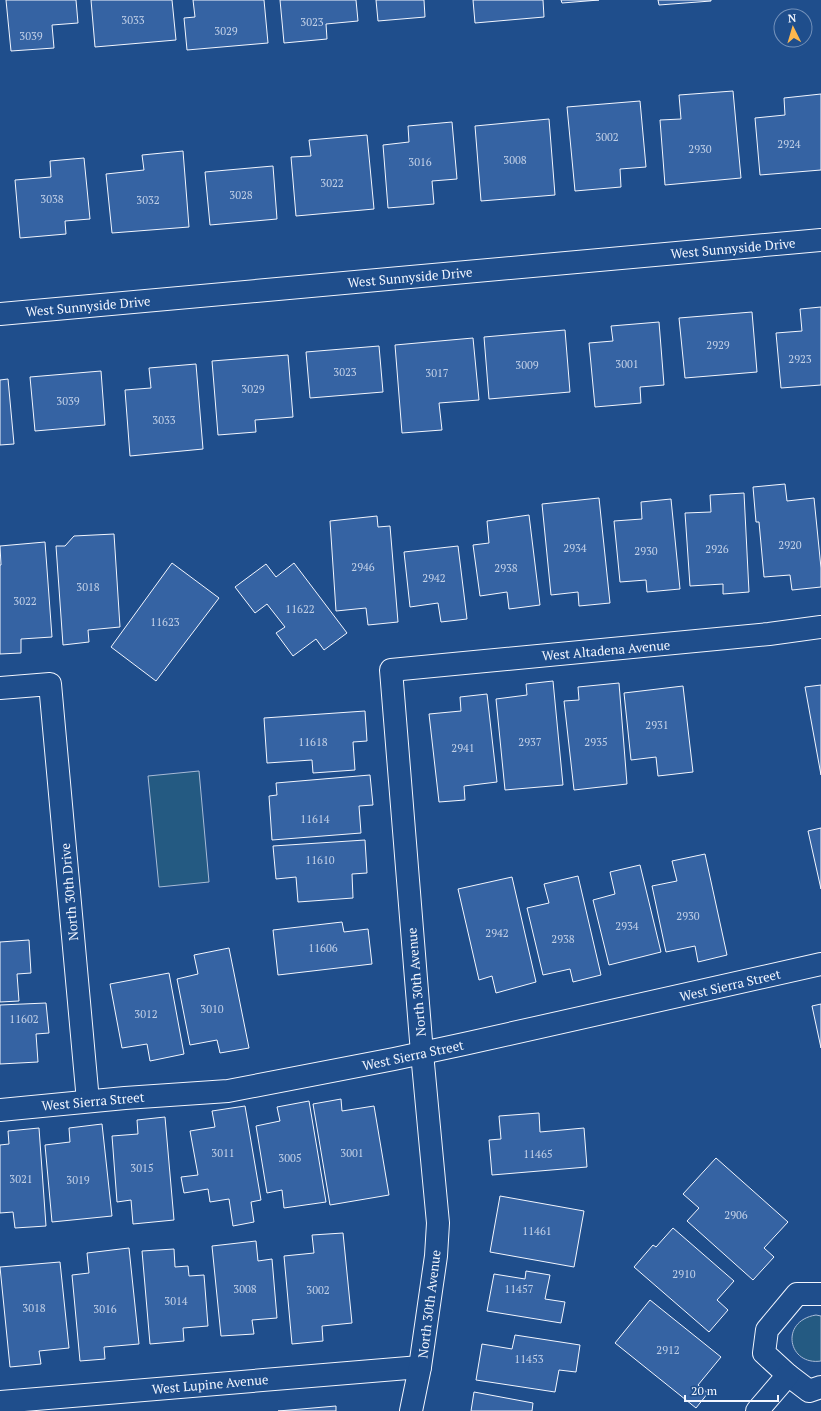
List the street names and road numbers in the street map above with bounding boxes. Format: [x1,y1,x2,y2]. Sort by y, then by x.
street label: West Sunnyside Drive [670,234,796,262]
street label: West Sunnyside Drive [347,263,473,291]
street label: West Sunnyside Drive [25,292,151,320]
street label: West Altadena Avenue [541,635,671,665]
street label: North 30th Drive [56,843,82,941]
street label: North 30th Avenue [402,927,430,1037]
street label: West Sierra Street [678,965,783,1005]
street label: West Sierra Street [361,1035,466,1075]
street label: West Sierra Street [41,1088,145,1114]
street label: North 30th Avenue [413,1249,445,1359]
street label: West Lupine Avenue [151,1370,269,1398]

